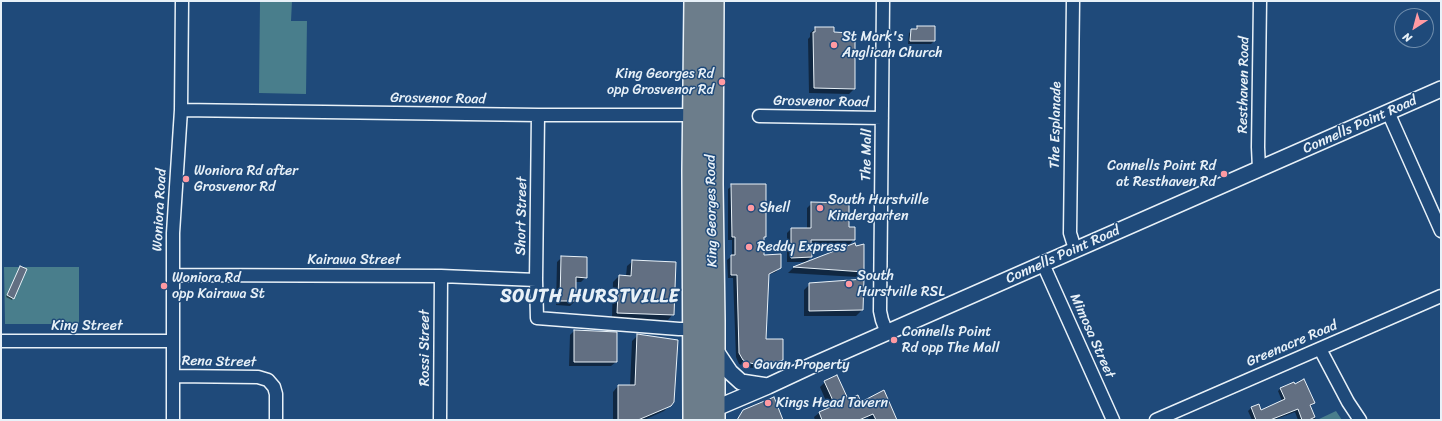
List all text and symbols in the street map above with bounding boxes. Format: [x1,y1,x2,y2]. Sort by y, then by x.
north arrow [1394,8,1434,48]
text: N [1399,27,1416,47]
place label: St Mark's Anglican Church [842,29,942,62]
street label: Resthaven Road [1235,36,1253,134]
marker: St Mark's Anglican Church [829,40,839,50]
place label: King Georges Rd opp Grosvenor Rd [607,66,714,98]
marker: King Georges Rd opp Grosvenor Rd [717,77,727,87]
street label: The Esplanade [1047,81,1065,169]
street label: Grosvenor Road [390,90,486,108]
street label: Connells Point Road [1300,92,1420,158]
street label: Grosvenor Road [773,93,869,111]
street label: The Mall [858,129,876,181]
street label: King Georges Road [703,155,721,267]
place label: Connells Point Rd at Resthaven Rd [1107,158,1216,190]
place label: Woniora Rd after Grosvenor Rd [194,163,298,196]
street label: Woniora Road [149,168,171,252]
marker: Connells Point Rd at Resthaven Rd [1219,169,1229,179]
marker: Woniora Rd after Grosvenor Rd [181,174,191,184]
street label: Short Street [513,176,531,256]
place label: South Hurstville Kindergarten [828,192,929,224]
place label: Shell [759,200,790,216]
marker: Shell [746,203,756,213]
marker: South Hurstville Kindergarten [815,203,825,213]
street label: Connells Point Road [1003,222,1123,288]
place label: Reddy Express [757,239,846,255]
marker: Reddy Express [744,242,754,252]
street label: Kairawa Street [307,252,401,268]
place label: South Hurstville RSL [857,268,945,300]
place label: Woniora Rd opp Kairawa St [172,270,265,302]
marker: South Hurstville RSL [844,279,854,289]
marker: Woniora Rd opp Kairawa St [159,281,169,291]
district label: SOUTH HURSTVILLE [502,286,678,308]
street label: Mimosa Street [1066,291,1118,381]
street label: Rossi Street [417,310,433,386]
street label: Greenacre Road [1244,317,1340,371]
street label: King Street [51,318,123,334]
place label: Connells Point Rd opp The Mall [902,324,999,356]
marker: Connells Point Rd opp The Mall [889,335,899,345]
street label: Rena Street [182,353,256,371]
place label: Gavan Property [754,357,850,373]
marker: Gavan Property [741,360,751,370]
place label: Kings Head Tavern [776,395,888,411]
marker: Kings Head Tavern [763,398,773,408]

